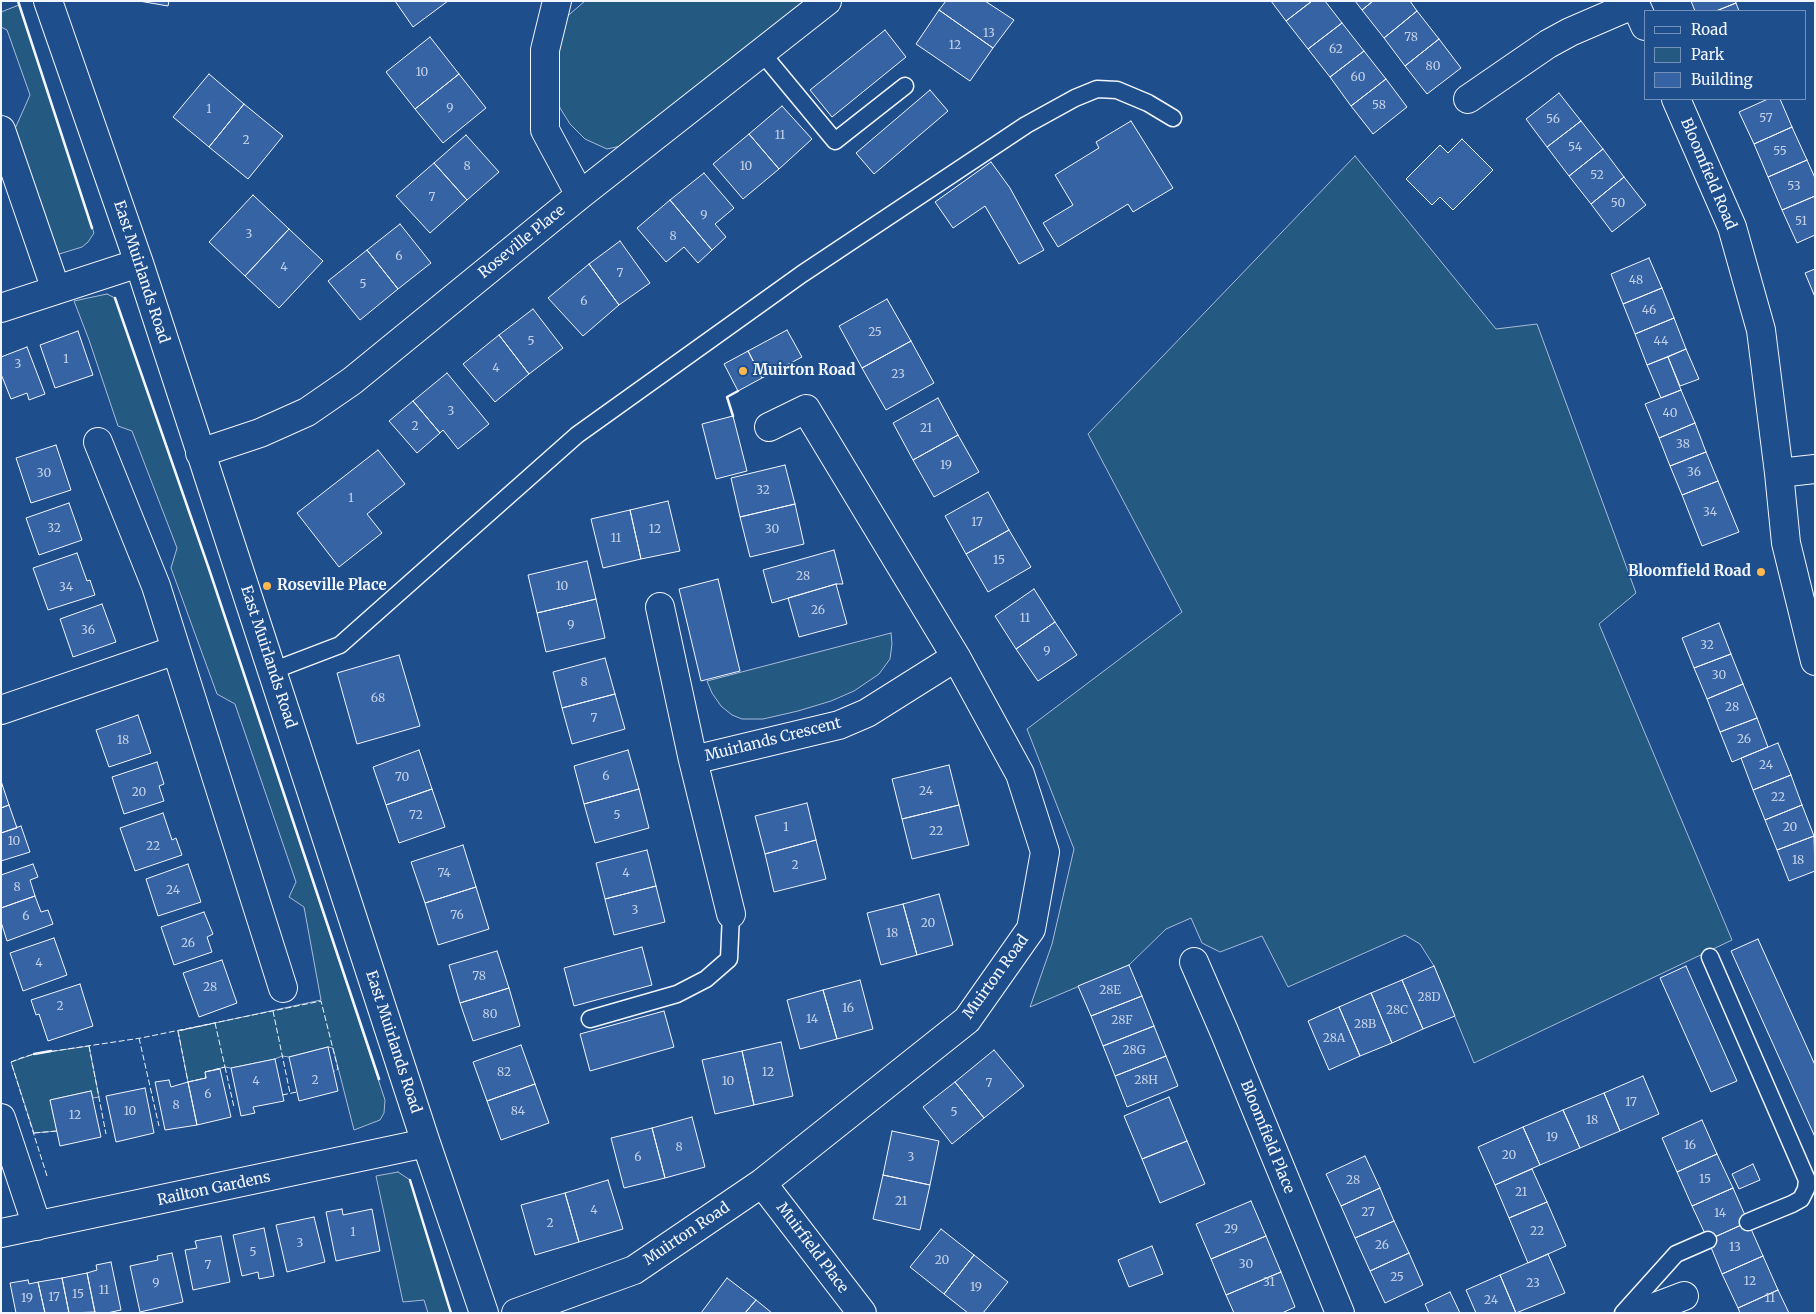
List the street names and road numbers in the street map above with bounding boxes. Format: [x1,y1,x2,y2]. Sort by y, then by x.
street label: Bloomfield Road [1676,116,1740,232]
street label: East Muirlands Road [109,198,173,346]
street label: Roseville Place [475,202,569,282]
street label: East Muirlands Road [236,583,300,731]
street label: Muirlands Crescent [703,714,843,766]
street label: Muirton Road [959,931,1033,1023]
street label: East Muirlands Road [361,968,425,1116]
street label: Bloomfield Place [1236,1078,1298,1196]
street label: Railton Gardens [156,1168,272,1210]
street label: Muirton Road [641,1199,733,1269]
street label: Muirfield Place [772,1199,852,1297]

